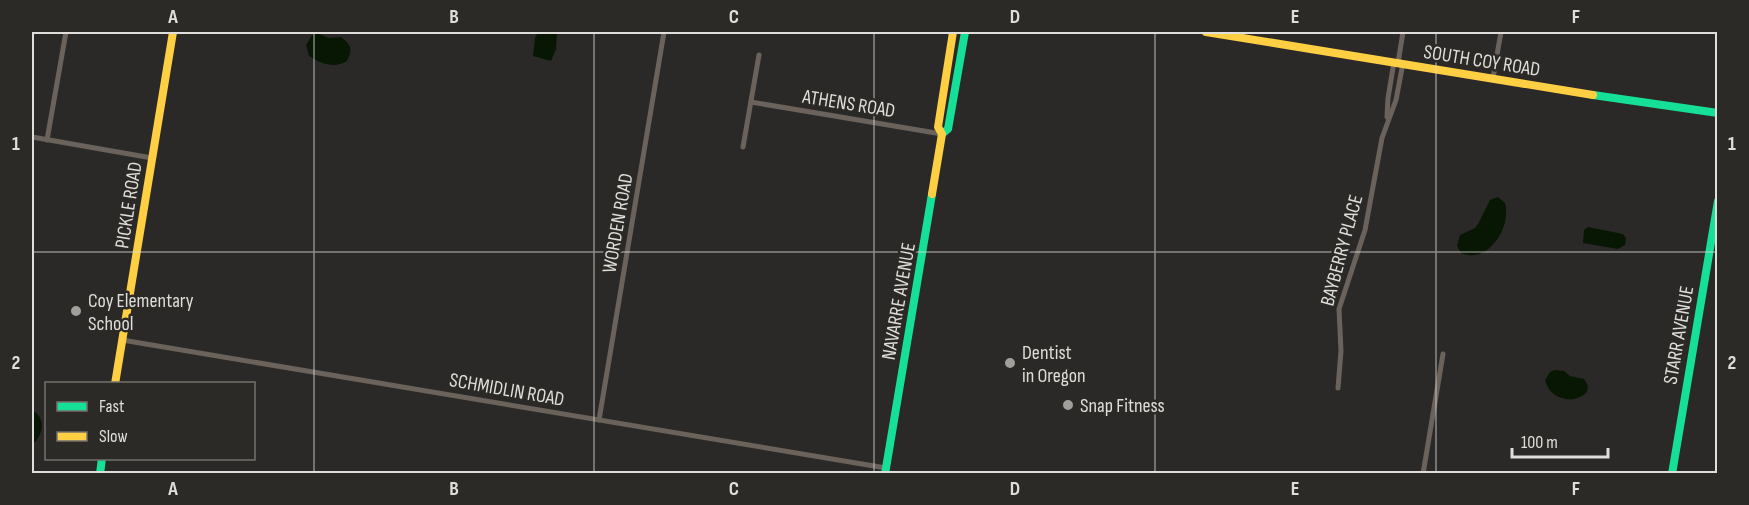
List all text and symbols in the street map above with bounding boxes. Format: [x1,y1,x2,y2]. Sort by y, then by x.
text: A [167,5,178,29]
text: B [449,5,459,29]
text: C [729,5,739,29]
text: D [1010,5,1020,29]
text: E [1291,5,1299,29]
text: F [1572,5,1580,29]
street label: SOUTH COY ROAD [1422,40,1542,82]
street label: ATHENS ROAD [800,85,897,123]
text: 1 [12,132,20,156]
text: 1 [1728,132,1736,156]
street label: PICKLE ROAD [110,160,148,250]
street label: WORDEN ROAD [597,171,639,275]
street label: BAYBERRY PLACE [1316,192,1368,308]
street label: NAVARRE AVENUE [877,241,921,362]
street label: STARR AVENUE [1659,284,1699,386]
place label: Coy Elementary School [88,289,194,336]
marker: Coy Elementary School [69,304,83,318]
place label: Dentist in Oregon [1022,341,1086,388]
text: 2 [12,351,20,375]
text: 2 [1728,351,1736,375]
marker: Dentist in Oregon [1003,356,1017,370]
street label: SCHMIDLIN ROAD [448,368,566,412]
legend [45,382,255,460]
place label: Snap Fitness [1080,394,1165,418]
text: Fast [99,396,125,417]
marker: Snap Fitness [1061,398,1075,412]
scale bar [1512,421,1608,459]
text: Slow [99,426,128,447]
text: 100 m [1521,432,1558,453]
text: A [167,477,178,501]
text: B [449,477,459,501]
text: C [729,477,739,501]
text: D [1010,477,1020,501]
text: E [1291,477,1299,501]
text: F [1572,477,1580,501]

